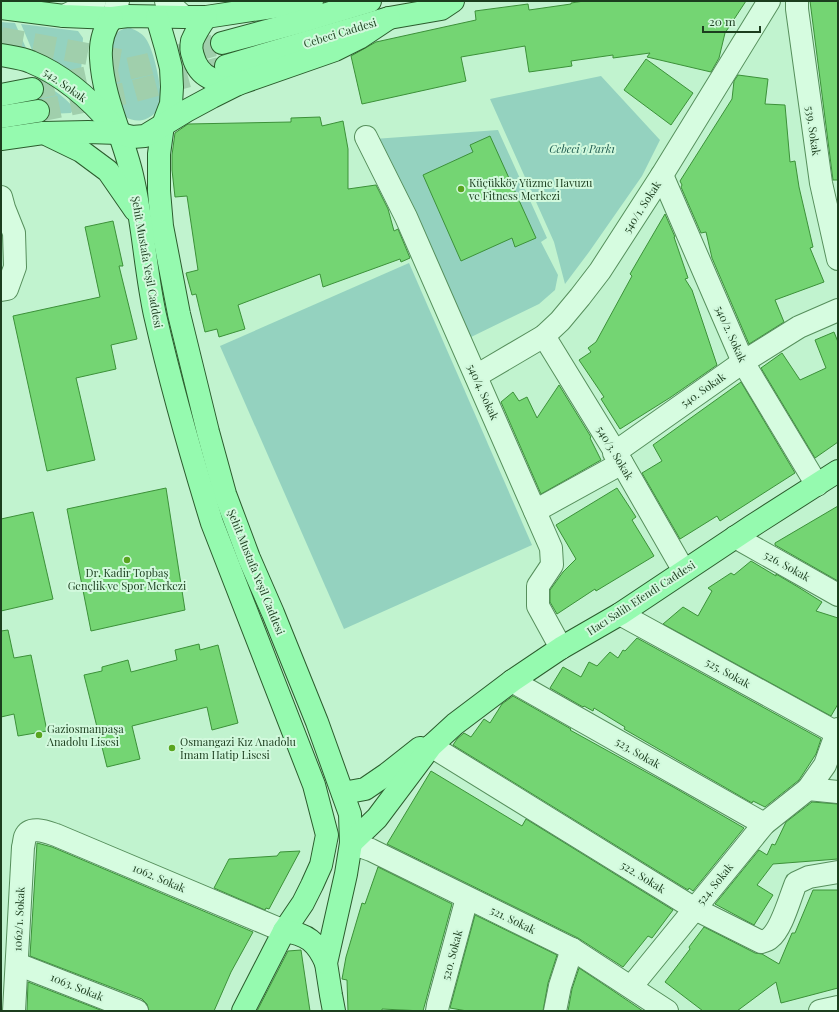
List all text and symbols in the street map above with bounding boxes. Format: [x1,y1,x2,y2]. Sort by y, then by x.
scale bar [703,8,760,34]
text: 20 m [709,13,736,29]
street label: Cebeci Caddesi [301,14,378,51]
street label: 542. Sokak [40,64,90,105]
street label: 539. Sokak [803,105,824,157]
park label: Cebeci 1 Parkı [549,141,615,156]
place label: Küçükköy Yüzme Havuzu ve Fitness Merkezi [468,175,593,203]
street label: 540/1. Sokak [619,178,664,236]
marker: Küçükköy Yüzme Havuzu ve Fitness Merkezi [456,184,466,194]
street label: Şehit Mustafa Yeşil Caddesi [128,195,167,329]
street label: 540/2. Sokak [712,303,751,365]
street label: 540/4. Sokak [464,361,503,422]
street label: 540. Sokak [677,369,728,410]
street label: 540/3. Sokak [593,423,637,482]
street label: Şehit Mustafa Yeşil Caddesi [224,507,289,637]
street label: 526. Sokak [762,547,813,584]
marker: Dr. Kadir Topbaş Gençlik ve Spor Merkezi [122,555,132,565]
street label: Hacı Salih Efendi Caddesi [584,557,698,638]
place label: Dr. Kadir Topbaş Gençlik ve Spor Merkezi [68,565,186,593]
street label: 525. Sokak [703,654,753,691]
place label: Gaziosmanpaşa Anadolu Lisesi [46,721,124,749]
marker: Gaziosmanpaşa Anadolu Lisesi [34,730,44,740]
place label: Osmangazi Kız Anadolu İmam Hatip Lisesi [180,734,297,762]
street label: 523. Sokak [613,734,663,771]
marker: Osmangazi Kız Anadolu İmam Hatip Lisesi [167,743,177,753]
street label: 522. Sokak [618,857,668,896]
street label: 524. Sokak [693,859,736,908]
street label: 1062. Sokak [130,860,188,895]
street label: 1062/1. Sokak [9,886,28,952]
street label: 521. Sokak [488,902,538,937]
street label: 520. Sokak [438,928,465,982]
street label: 1063. Sokak [48,969,106,1004]

